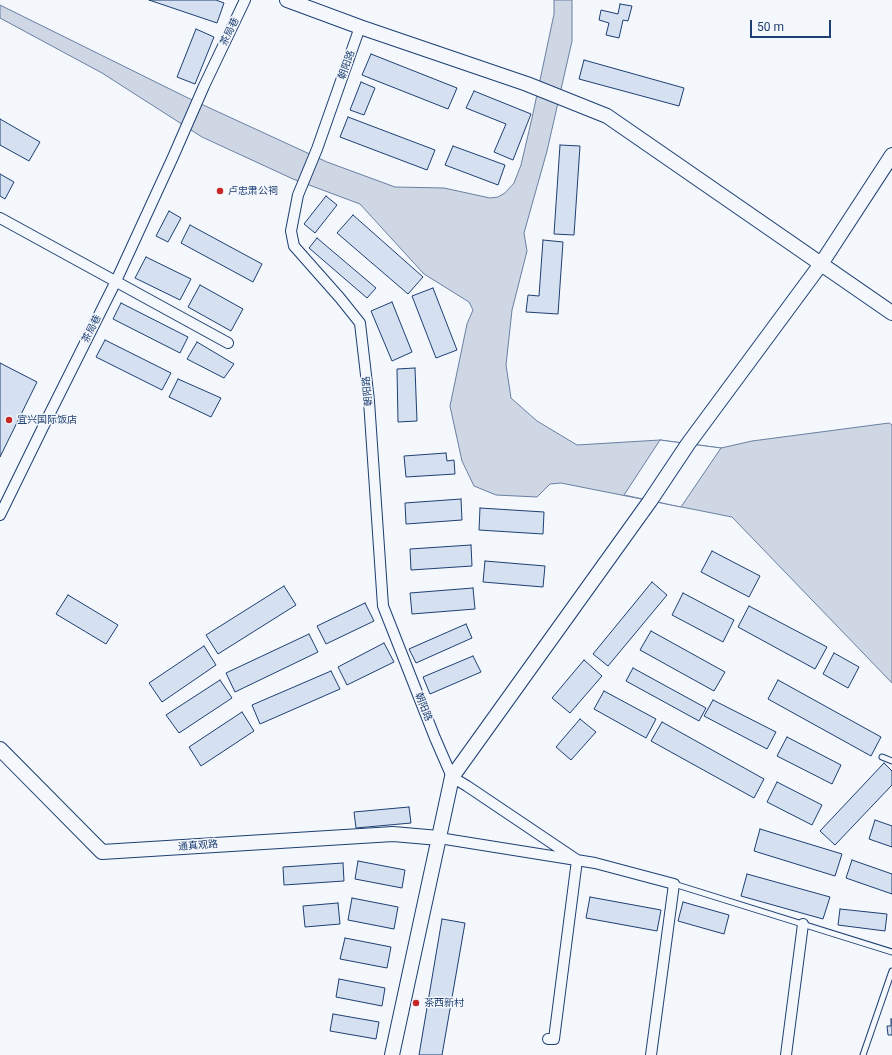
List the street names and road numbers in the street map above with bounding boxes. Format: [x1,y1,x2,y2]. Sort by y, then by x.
street label: 茶局巷 [218,16,242,48]
street label: 朝阳路 [336,49,358,81]
street label: 茶局巷 [80,313,104,345]
street label: 朝阳路 [360,375,376,407]
street label: 朝阳路 [412,691,434,723]
street label: 通真观路 [178,839,218,853]

